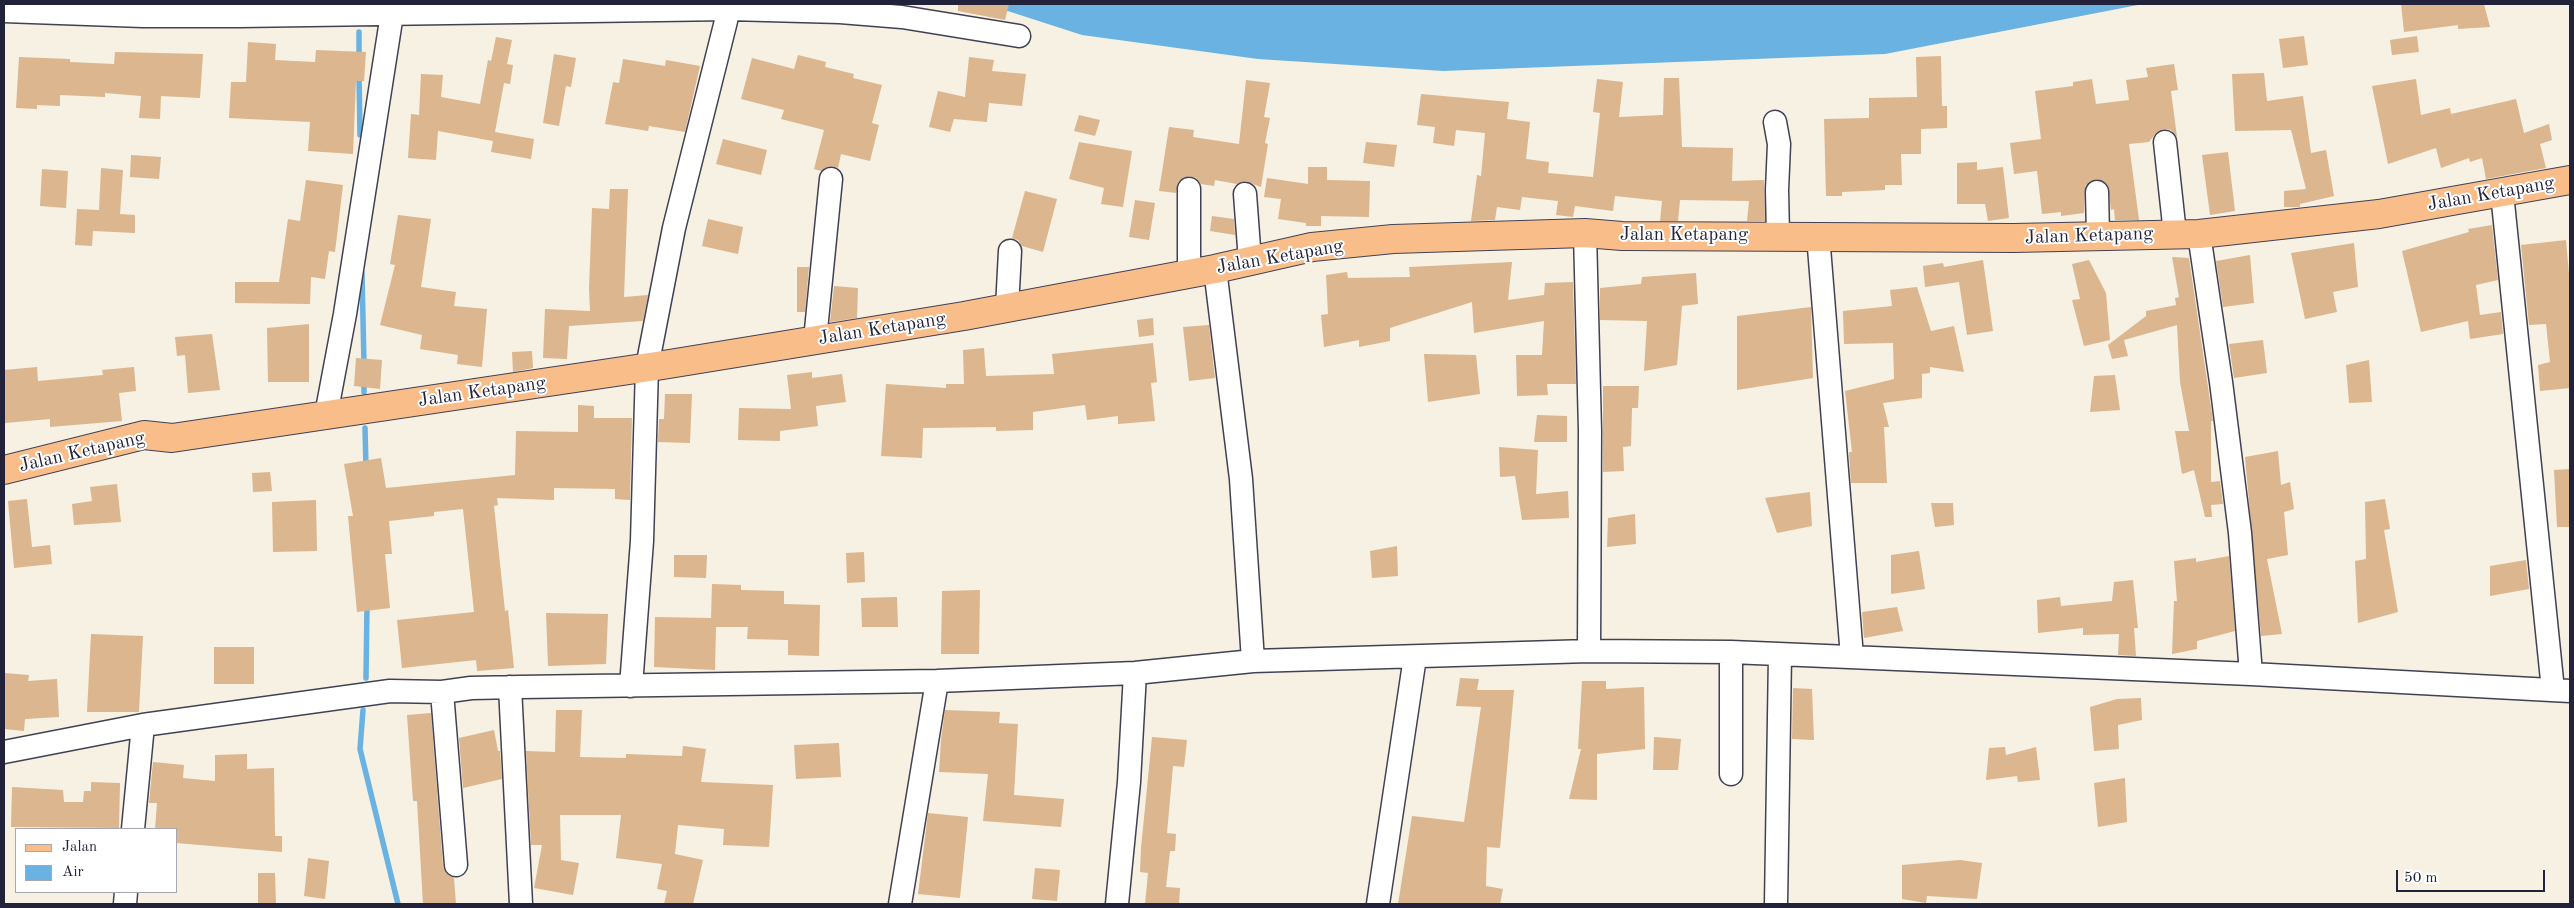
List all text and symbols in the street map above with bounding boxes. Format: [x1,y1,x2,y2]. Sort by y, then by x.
street label: Jalan Ketapang [2426,172,2556,216]
street label: Jalan Ketapang [2024,222,2154,250]
street label: Jalan Ketapang [1620,224,1748,246]
street label: Jalan Ketapang [1215,235,1345,279]
street label: Jalan Ketapang [817,308,947,350]
street label: Jalan Ketapang [417,372,547,412]
street label: Jalan Ketapang [17,426,147,478]
legend [15,828,178,893]
text: Jalan [62,840,97,855]
scale bar [2399,860,2548,892]
text: Air [62,865,84,880]
text: 50 m [2404,871,2438,886]

